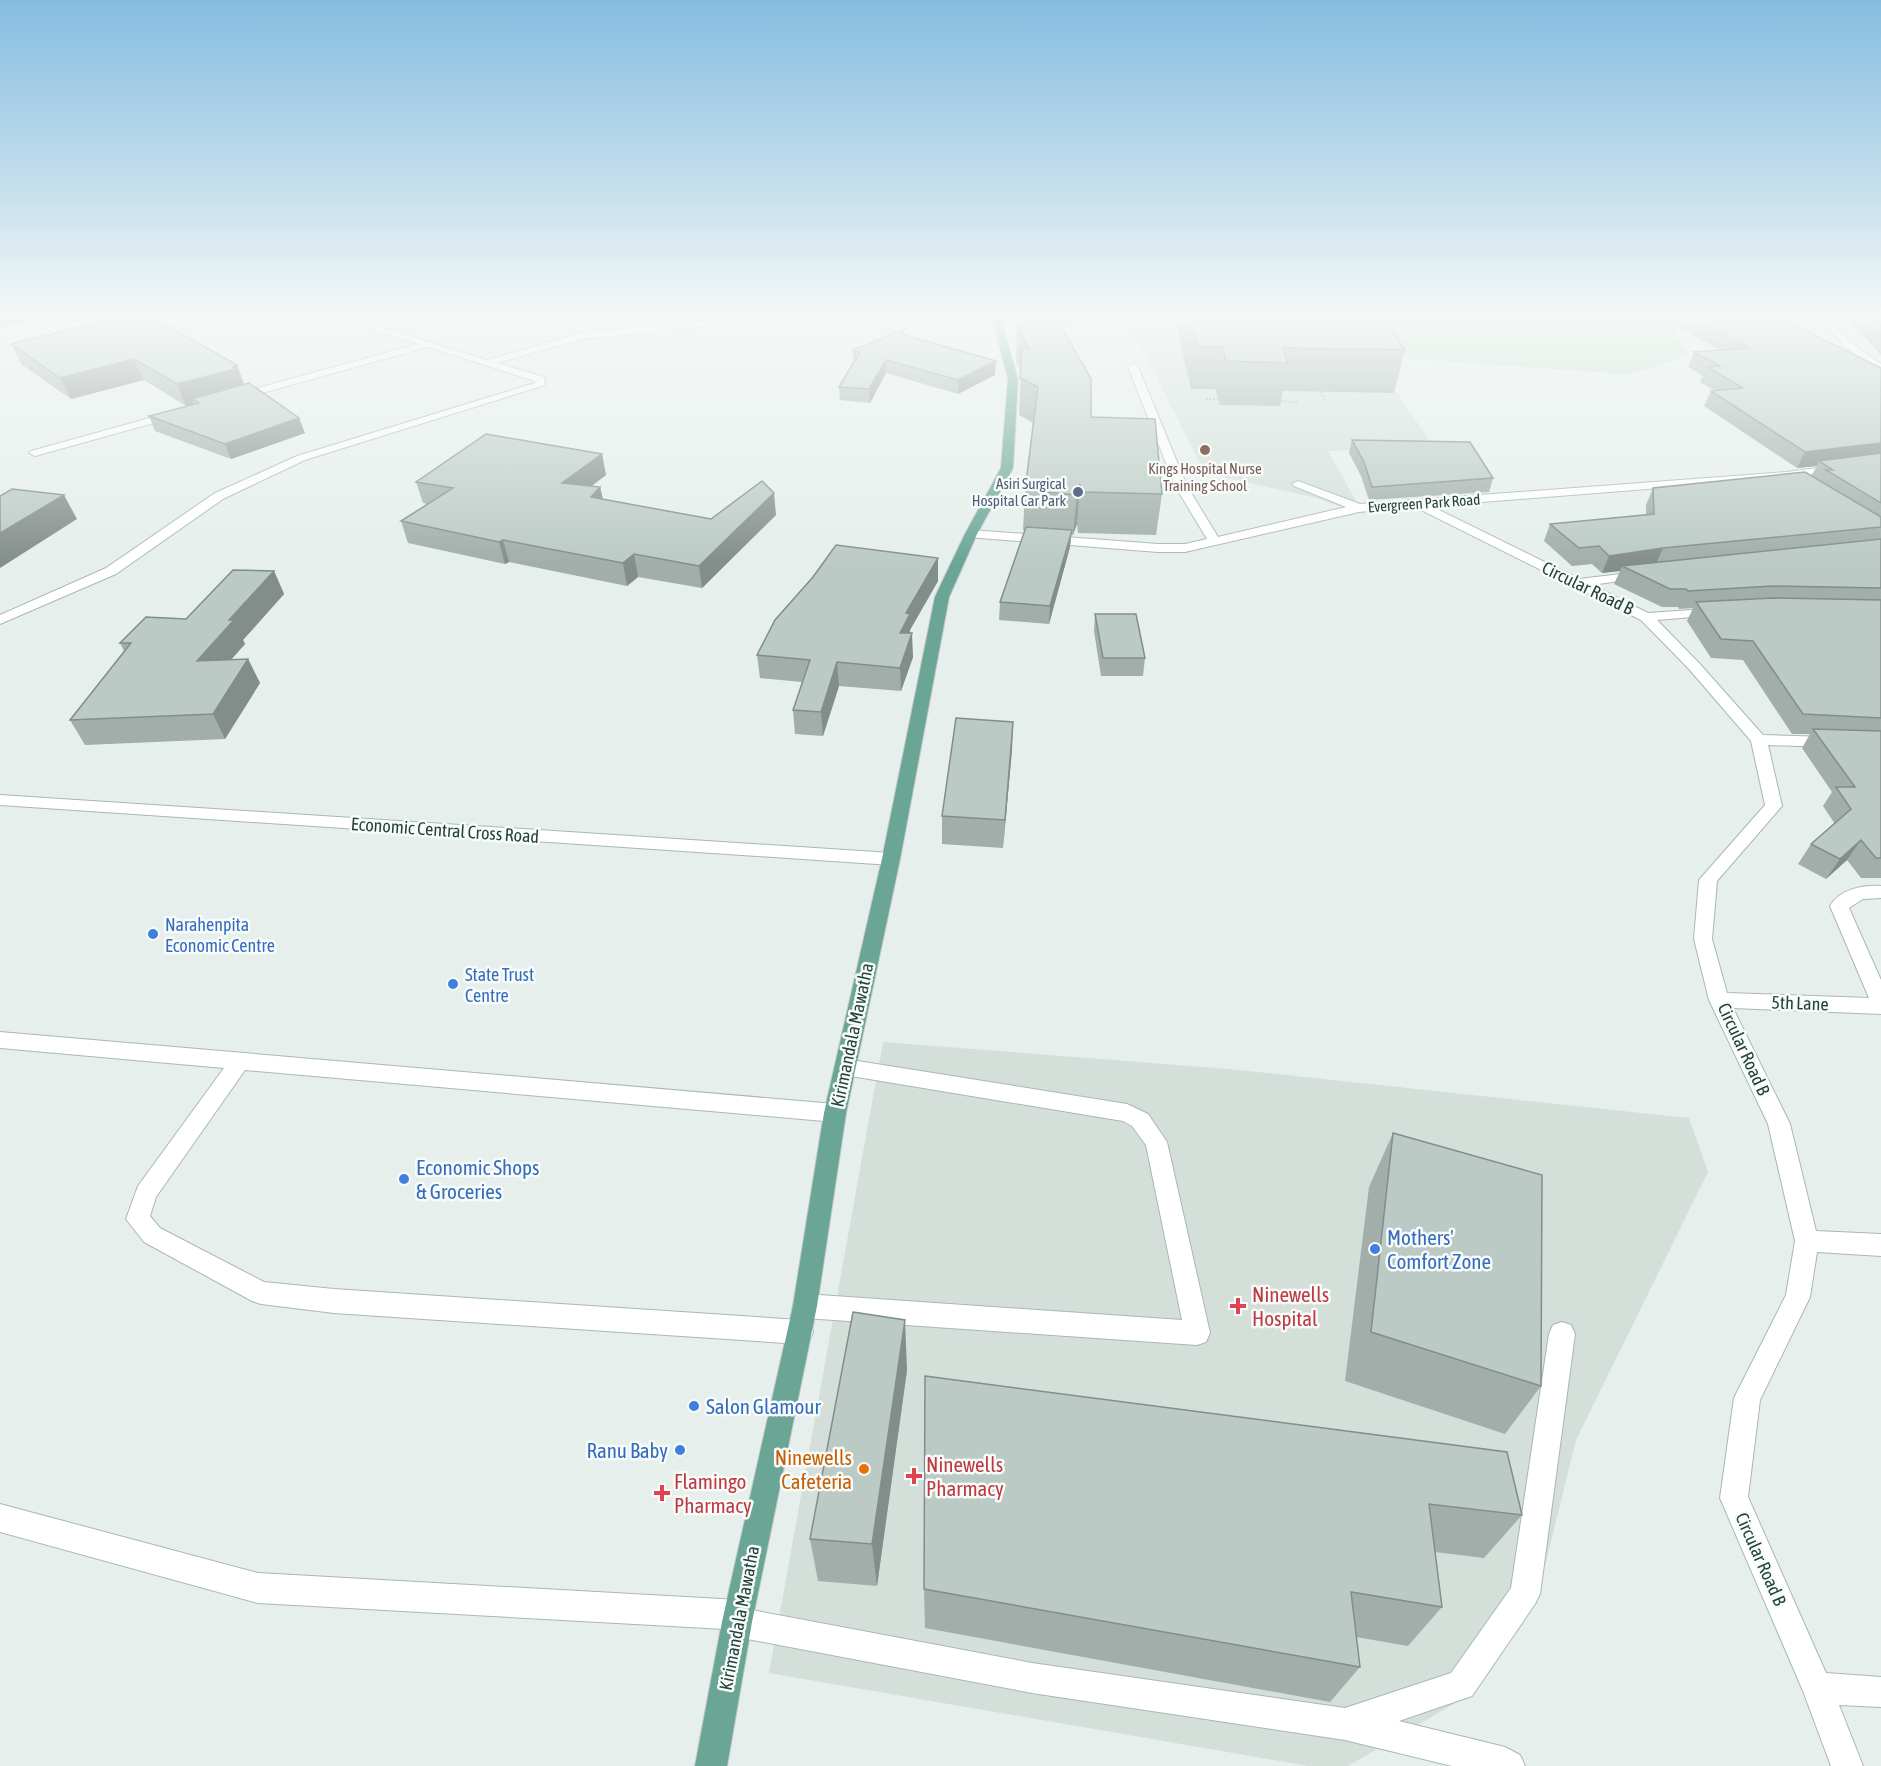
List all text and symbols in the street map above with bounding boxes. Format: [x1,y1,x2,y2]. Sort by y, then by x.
marker: Kings Hospital Nurse Training School [1198,443,1212,457]
place label: Kings Hospital Nurse Training School [1148,460,1262,494]
place label: Asiri Surgical Hospital Car Park [972,475,1066,509]
marker: Asiri Surgical Hospital Car Park [1071,485,1085,499]
street label: Evergreen Park Road [1367,491,1481,515]
street label: Circular Road B [1539,557,1638,619]
street label: Economic Central Cross Road [350,813,540,847]
place label: Narahenpita Economic Centre [165,914,275,956]
marker: Narahenpita Economic Centre [146,927,160,941]
street label: Kirimandala Mawatha [826,961,878,1109]
place label: State Trust Centre [465,964,534,1006]
marker: State Trust Centre [446,977,460,991]
street label: 5th Lane [1771,992,1829,1014]
street label: Circular Road B [1714,1000,1775,1099]
place label: Economic Shops & Groceries [416,1155,539,1203]
marker: Economic Shops & Groceries [397,1172,411,1186]
place label: Mothers' Comfort Zone [1387,1225,1491,1273]
marker: Mothers' Comfort Zone [1368,1242,1382,1256]
place label: Ninewells Hospital [1252,1282,1329,1330]
marker: Ninewells Hospital [1229,1297,1247,1315]
place label: Salon Glamour [706,1394,821,1418]
marker: Salon Glamour [687,1399,701,1413]
place label: Ranu Baby [586,1438,668,1462]
marker: Ranu Baby [673,1443,687,1457]
place label: Ninewells Cafeteria [775,1445,852,1493]
place label: Ninewells Pharmacy [926,1452,1004,1500]
marker: Ninewells Cafeteria [857,1462,871,1476]
place label: Flamingo Pharmacy [674,1469,752,1517]
marker: Ninewells Pharmacy [907,1469,921,1483]
marker: Flamingo Pharmacy [655,1486,669,1500]
street label: Circular Road B [1731,1509,1791,1609]
street label: Kirimandala Mawatha [715,1544,763,1692]

